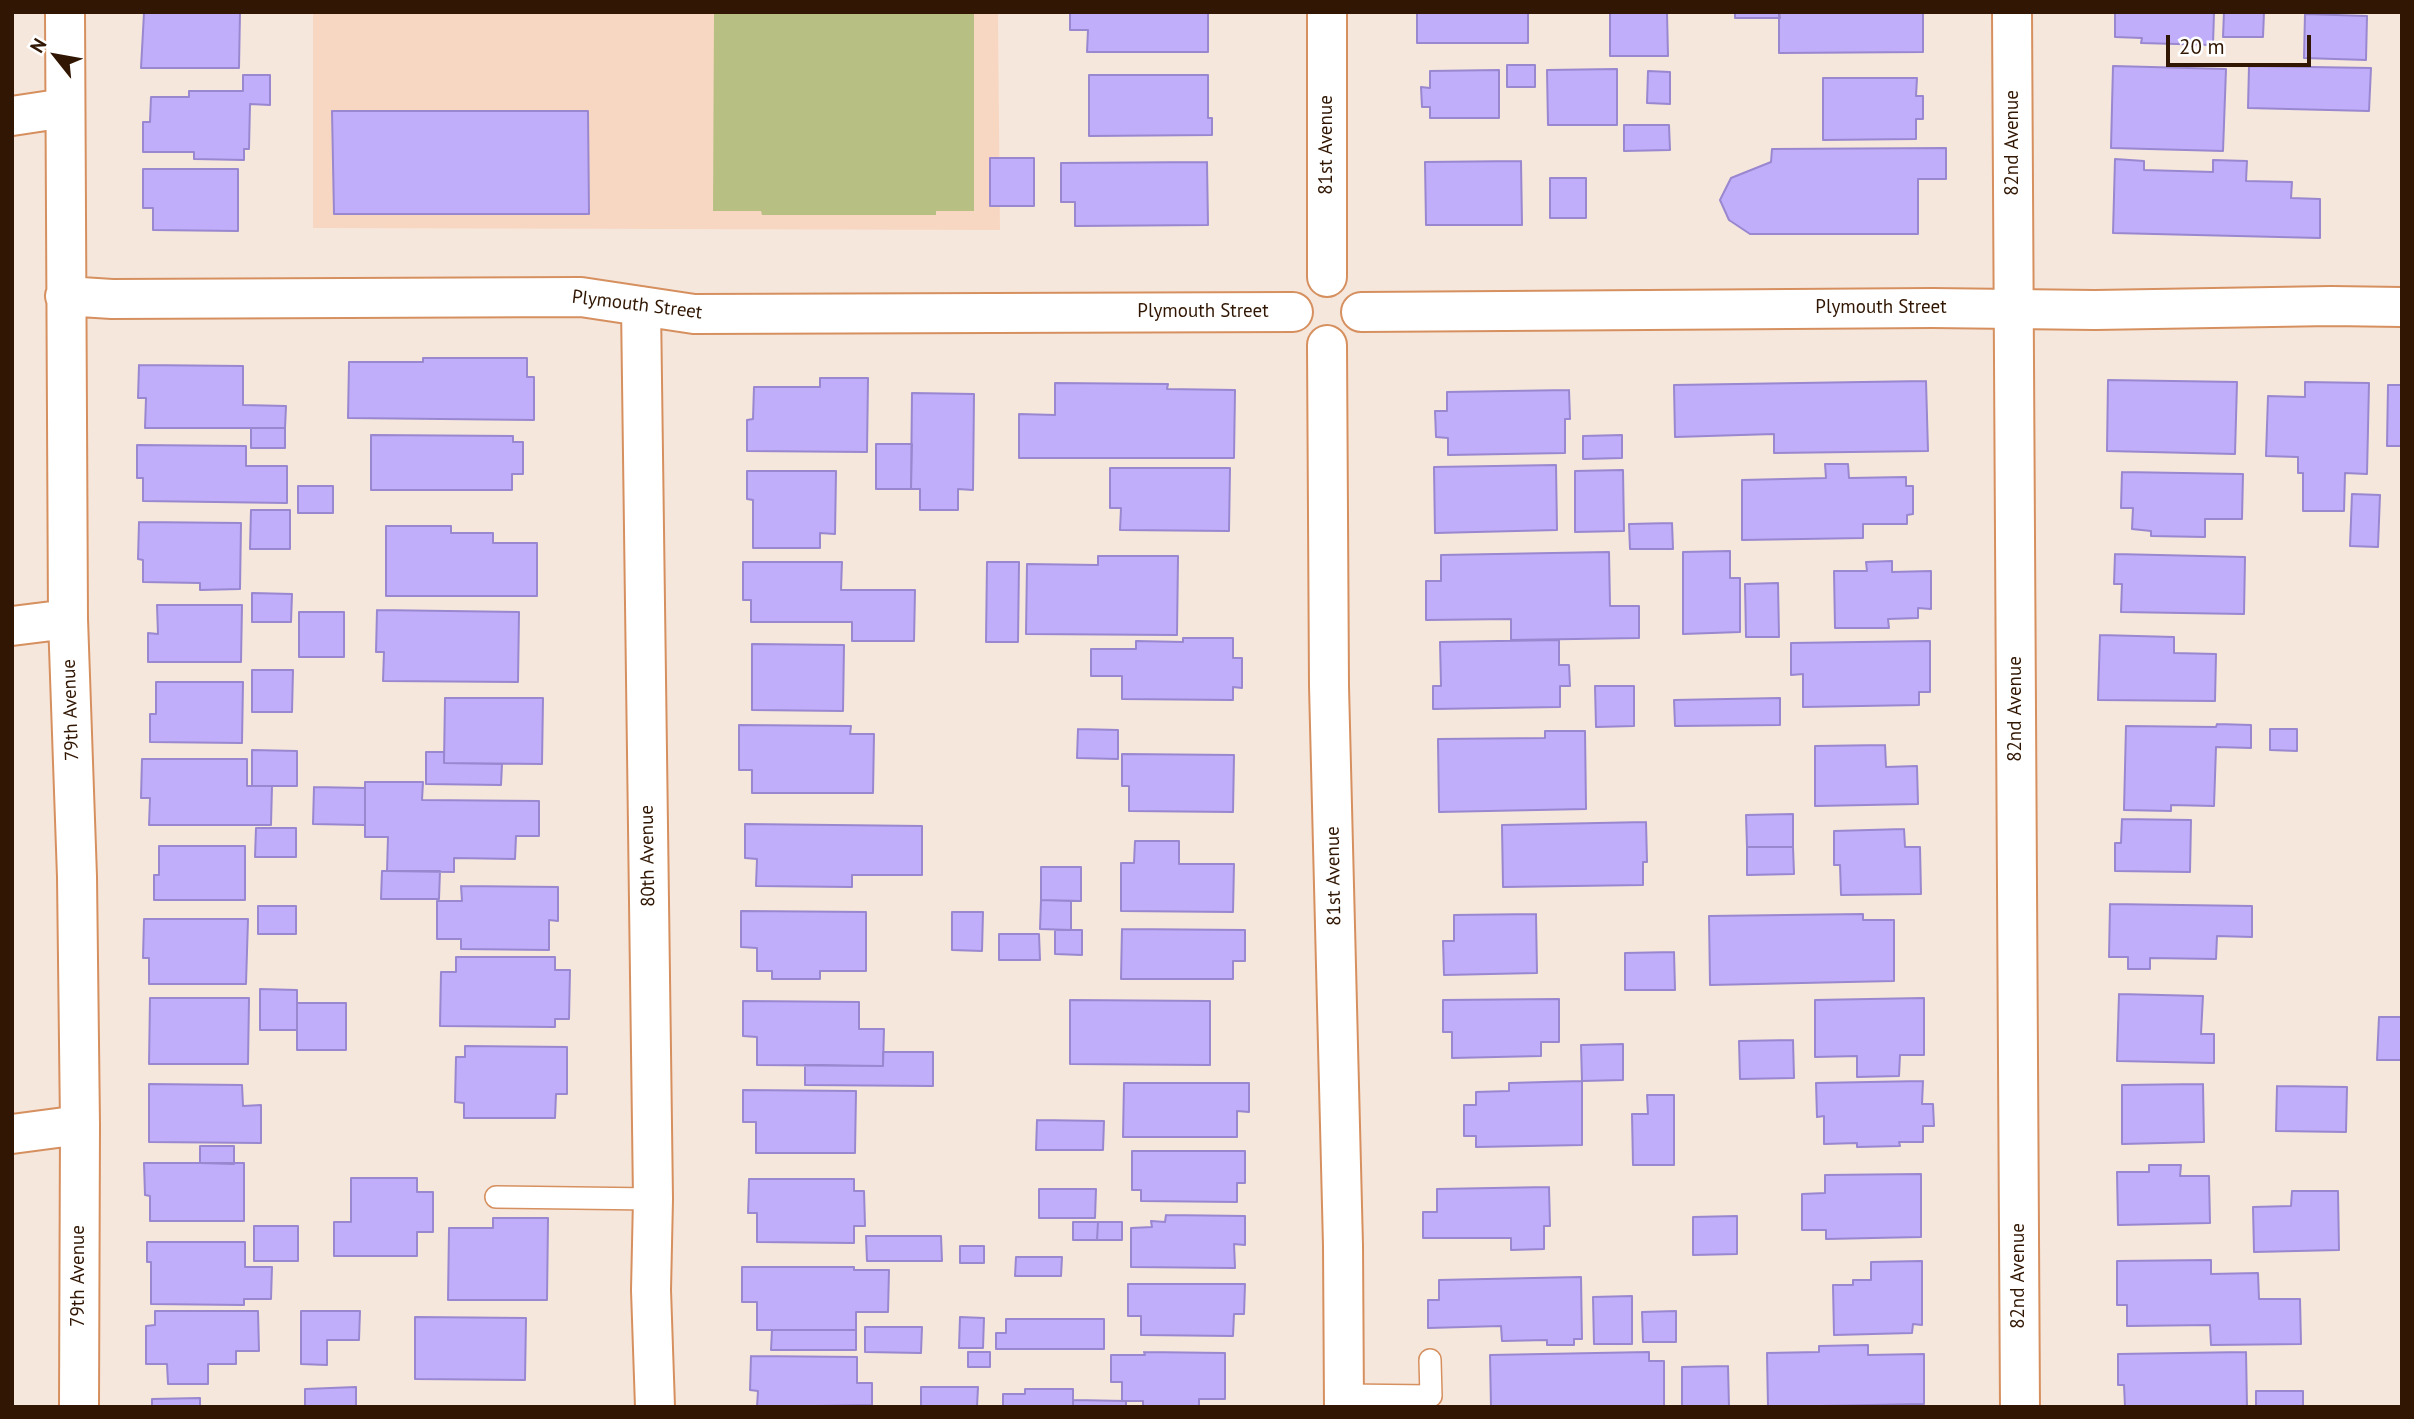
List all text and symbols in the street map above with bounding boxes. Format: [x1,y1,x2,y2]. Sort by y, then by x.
north arrow [21,21,91,91]
scale bar [2169,21,2314,65]
text: 20 m [2179,33,2225,60]
text: N [24,34,51,57]
street label: 82nd Avenue [2002,90,2024,196]
street label: 81st Avenue [1316,95,1338,195]
street label: Plymouth Street [570,286,704,324]
street label: Plymouth Street [1815,297,1947,319]
street label: Plymouth Street [1137,301,1269,323]
street label: 82nd Avenue [2005,656,2027,762]
street label: 79th Avenue [58,659,84,761]
street label: 80th Avenue [636,805,660,907]
street label: 81st Avenue [1322,826,1346,926]
street label: 82nd Avenue [2008,1223,2030,1329]
street label: 79th Avenue [68,1225,90,1327]

